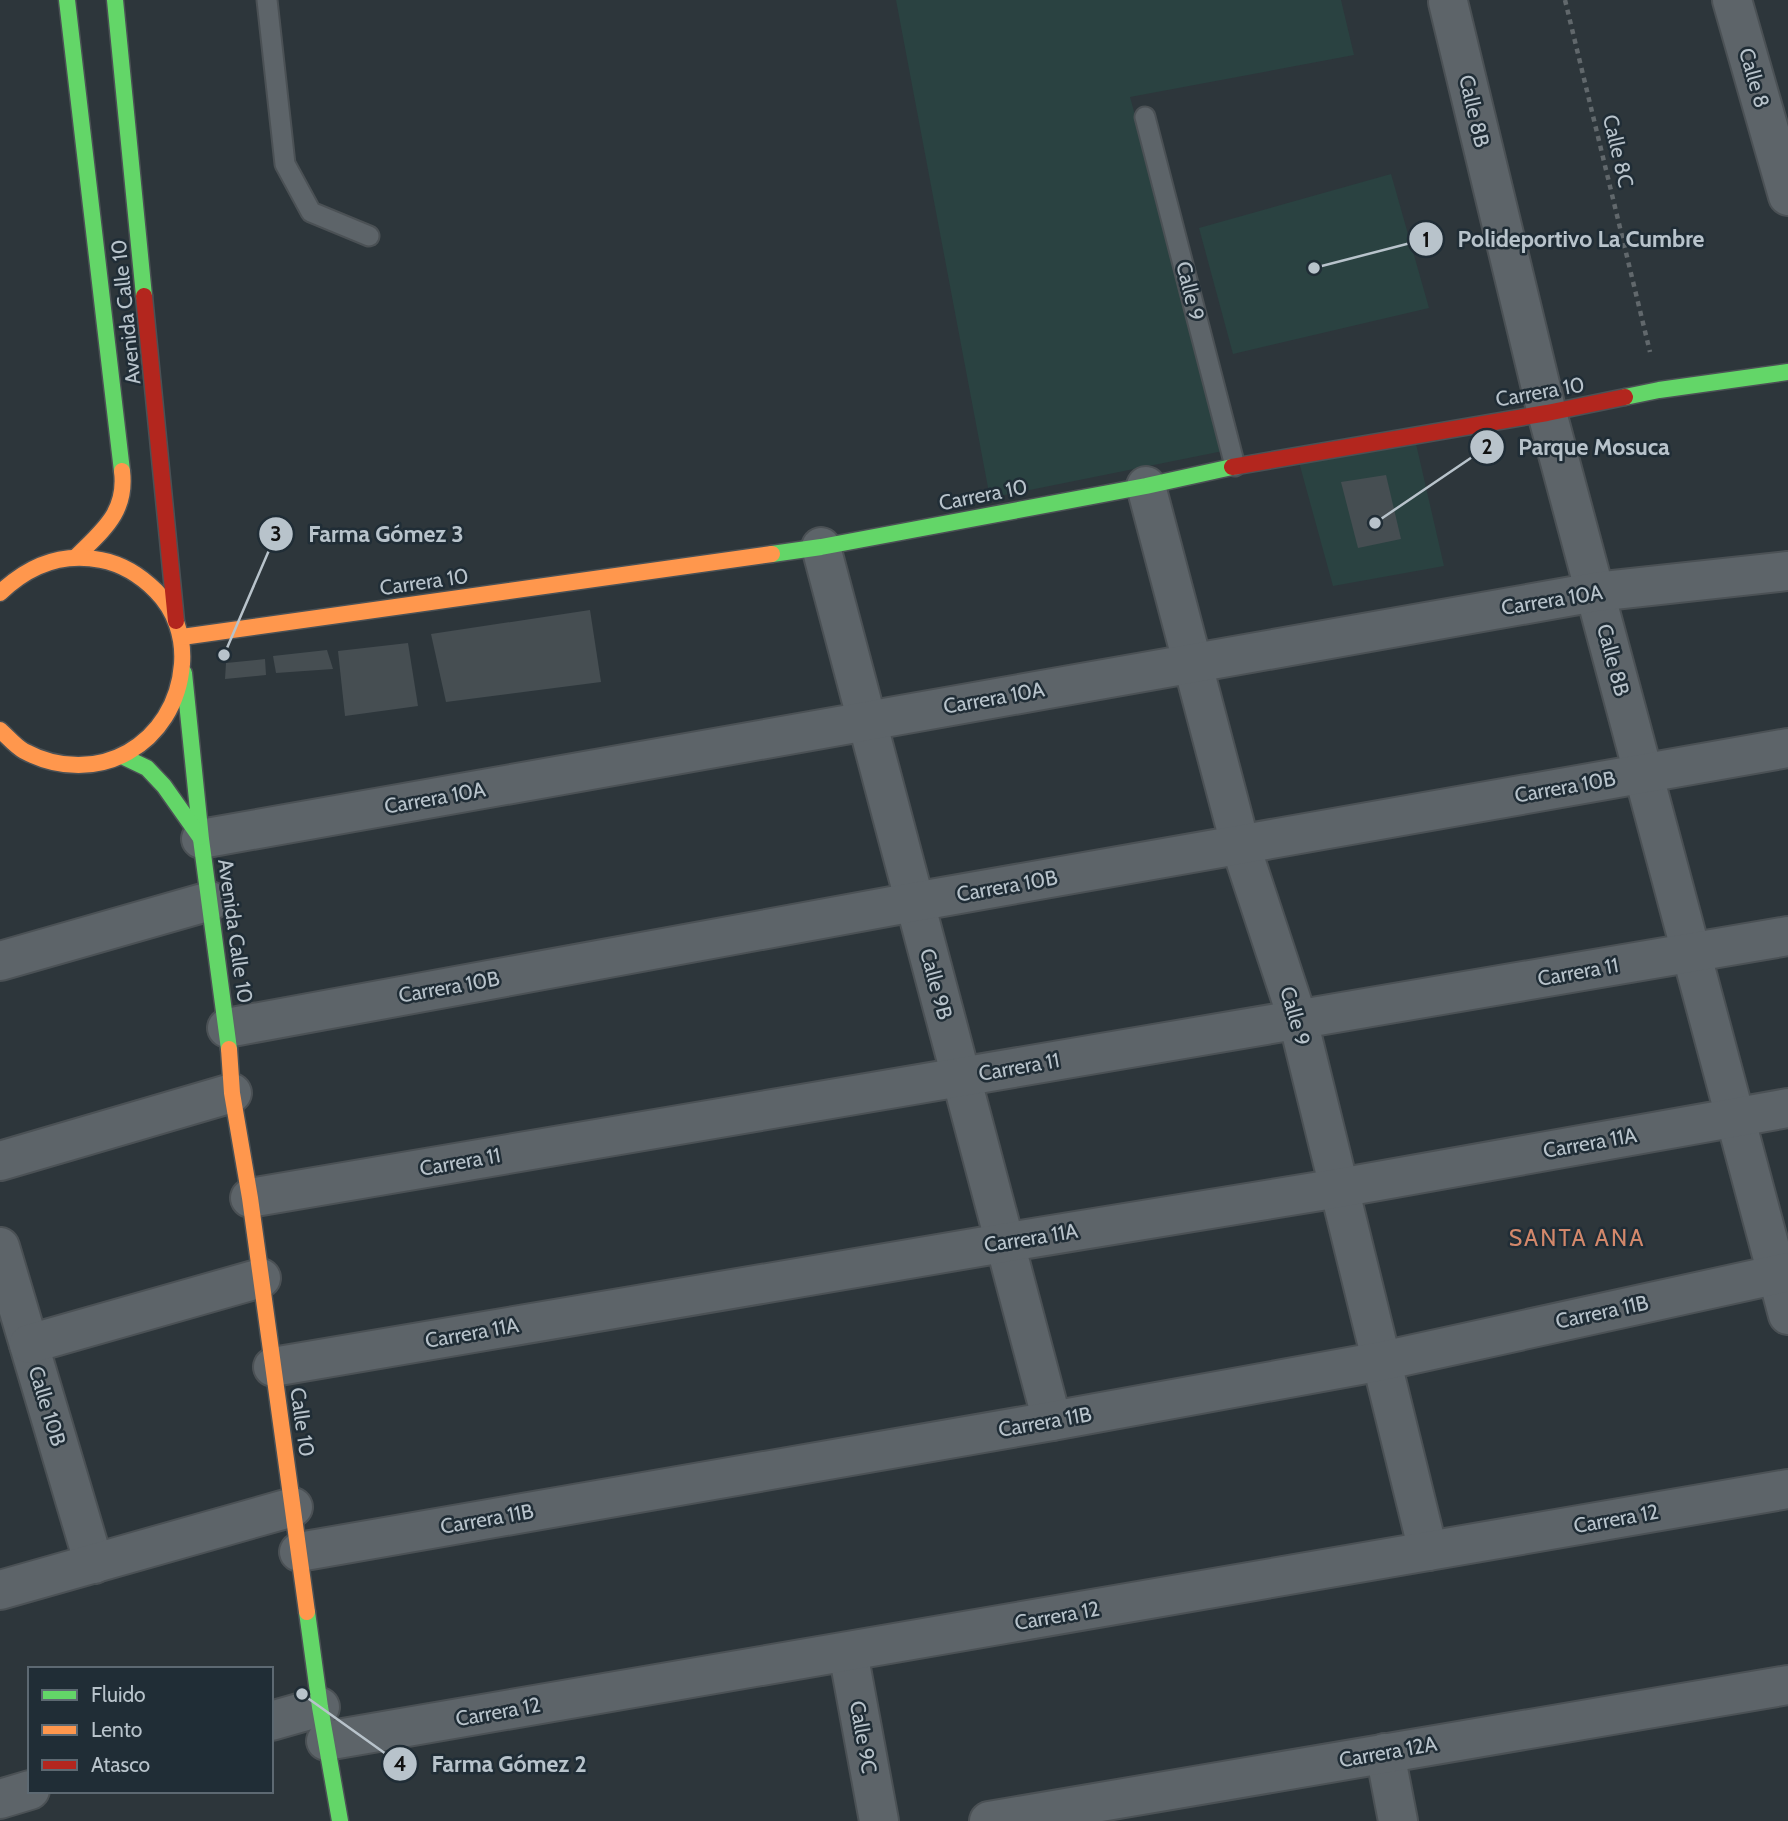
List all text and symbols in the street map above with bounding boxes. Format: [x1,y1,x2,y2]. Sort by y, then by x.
street label: Calle 8 [1734,45,1775,111]
street label: Calle 8B [1454,72,1495,150]
street label: Calle 8C [1598,112,1639,190]
callout: Polideportivo La Cumbre [1409,217,1719,261]
text: Polideportivo La Cumbre [1458,225,1705,253]
text: 1 [1422,227,1430,252]
street label: Avenida Calle 10 [105,238,146,386]
street label: Calle 9 [1171,259,1210,323]
street label: Carrera 10 [1494,371,1586,412]
callout: Parque Mosuca [1470,425,1684,469]
text: Parque Mosuca [1518,433,1670,461]
text: 2 [1481,434,1493,459]
street label: Carrera 10 [937,474,1029,515]
callout: Farma Gómez 3 [259,512,477,556]
text: Farma Gómez 3 [308,520,464,548]
text: 3 [270,521,282,546]
street label: Carrera 10 [378,563,470,600]
street label: Carrera 10A [1499,579,1604,620]
street label: Calle 8B [1592,621,1635,699]
street label: Carrera 10A [941,676,1047,719]
street label: Carrera 10B [1512,765,1617,808]
street label: Carrera 10A [382,776,488,819]
street label: Avenida Calle 10 [213,857,258,1005]
street label: Carrera 10B [954,864,1059,907]
street label: Calle 9B [915,945,958,1022]
street label: Carrera 11 [1535,952,1620,991]
street label: Carrera 10B [396,965,501,1008]
street label: Calle 9 [1275,983,1316,1048]
street label: Carrera 11 [976,1047,1061,1086]
street label: Carrera 11A [1541,1122,1639,1163]
street label: Carrera 11 [417,1142,502,1181]
street label: Carrera 11A [982,1218,1080,1257]
district label: SANTA ANA [1509,1224,1645,1252]
street label: Carrera 11B [1553,1289,1651,1334]
street label: Carrera 11A [423,1312,521,1353]
street label: Calle 10B [23,1363,71,1449]
street label: Calle 10 [285,1386,320,1458]
street label: Carrera 11B [996,1401,1094,1442]
street label: Carrera 11B [438,1498,536,1539]
street label: Carrera 12 [1571,1499,1660,1538]
street label: Carrera 12 [1012,1596,1101,1635]
legend [28,1667,273,1793]
text: Fluido [91,1682,146,1707]
street label: Carrera 12 [453,1692,542,1731]
street label: Calle 9C [845,1699,882,1775]
text: Lento [91,1717,142,1742]
street label: Carrera 12A [1337,1731,1439,1772]
callout: Farma Gómez 2 [382,1742,600,1786]
text: Farma Gómez 2 [431,1750,587,1778]
text: 4 [393,1751,407,1776]
text: Atasco [91,1752,150,1777]

